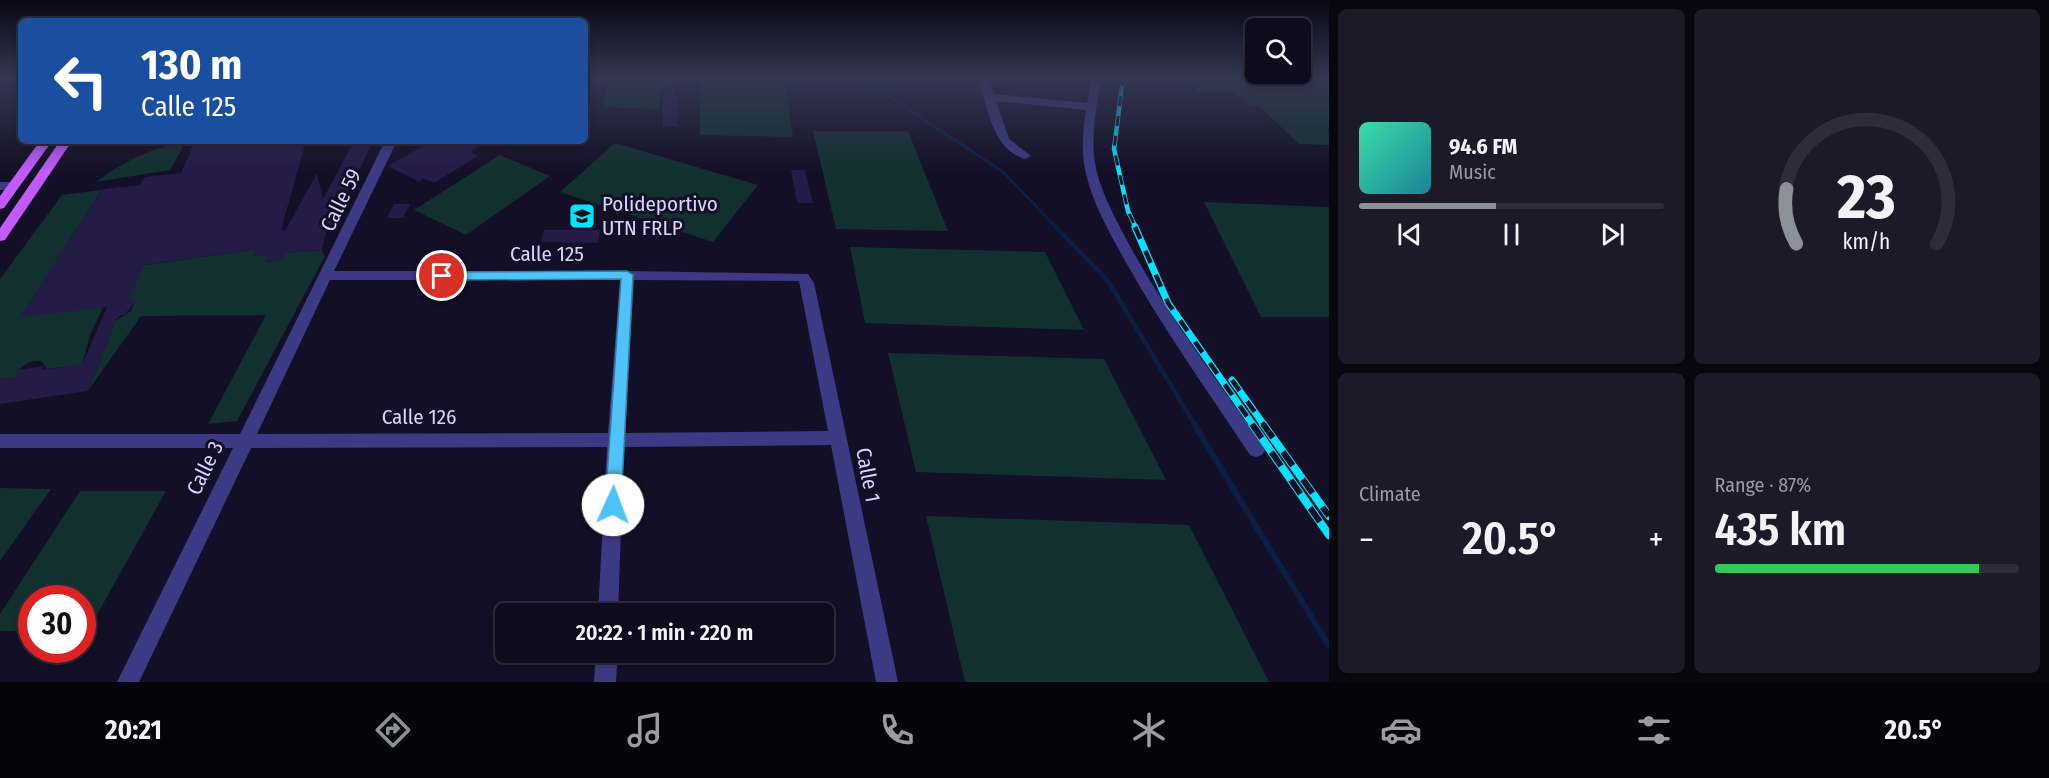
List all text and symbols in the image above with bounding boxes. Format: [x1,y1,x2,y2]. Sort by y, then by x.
map controls [1245,18,1311,84]
button: search [1245,18,1311,84]
text: 130 m [141,40,242,90]
icon: left [42,42,120,120]
text: Calle 125 [141,91,236,123]
text: 94.6 FM [1449,133,1517,160]
text: Music [1449,160,1496,184]
text: 23 [1837,160,1896,235]
street label: Calle 59 [315,164,367,236]
place label: Polideportivo UTN FRLP [602,191,718,241]
school or university icon: Polideportivo UTN FRLP [567,201,597,231]
icon: previous [1393,218,1426,251]
icon: pause [1495,218,1528,251]
icon: next [1596,218,1629,251]
text: km/h [1843,229,1891,255]
street label: Calle 125 [510,241,584,267]
pin [416,250,467,301]
icon: arrive [425,259,458,292]
street label: Calle 126 [382,404,456,430]
street label: Calle 3 [181,437,229,499]
street label: Calle 1 [850,446,886,504]
position arrow [581,473,645,537]
text: Range · 87% [1715,473,1811,497]
text: Climate [1359,482,1421,506]
text: 435 km [1715,503,1846,557]
text: 20.5° [1462,512,1560,566]
text: − [1359,520,1374,560]
text: + [1648,520,1663,560]
speed limit sign: 30 [18,585,96,663]
text: 20:22 · 1 min · 220 m [576,619,753,646]
icon: directions [372,709,414,751]
icon: music [624,709,666,751]
icon: phone [876,709,918,751]
icon: climate [1128,709,1170,751]
icon: car [1380,709,1422,751]
icon: filters [1633,709,1675,751]
text: 20:21 [105,714,162,746]
text: 20.5° [1885,714,1944,746]

